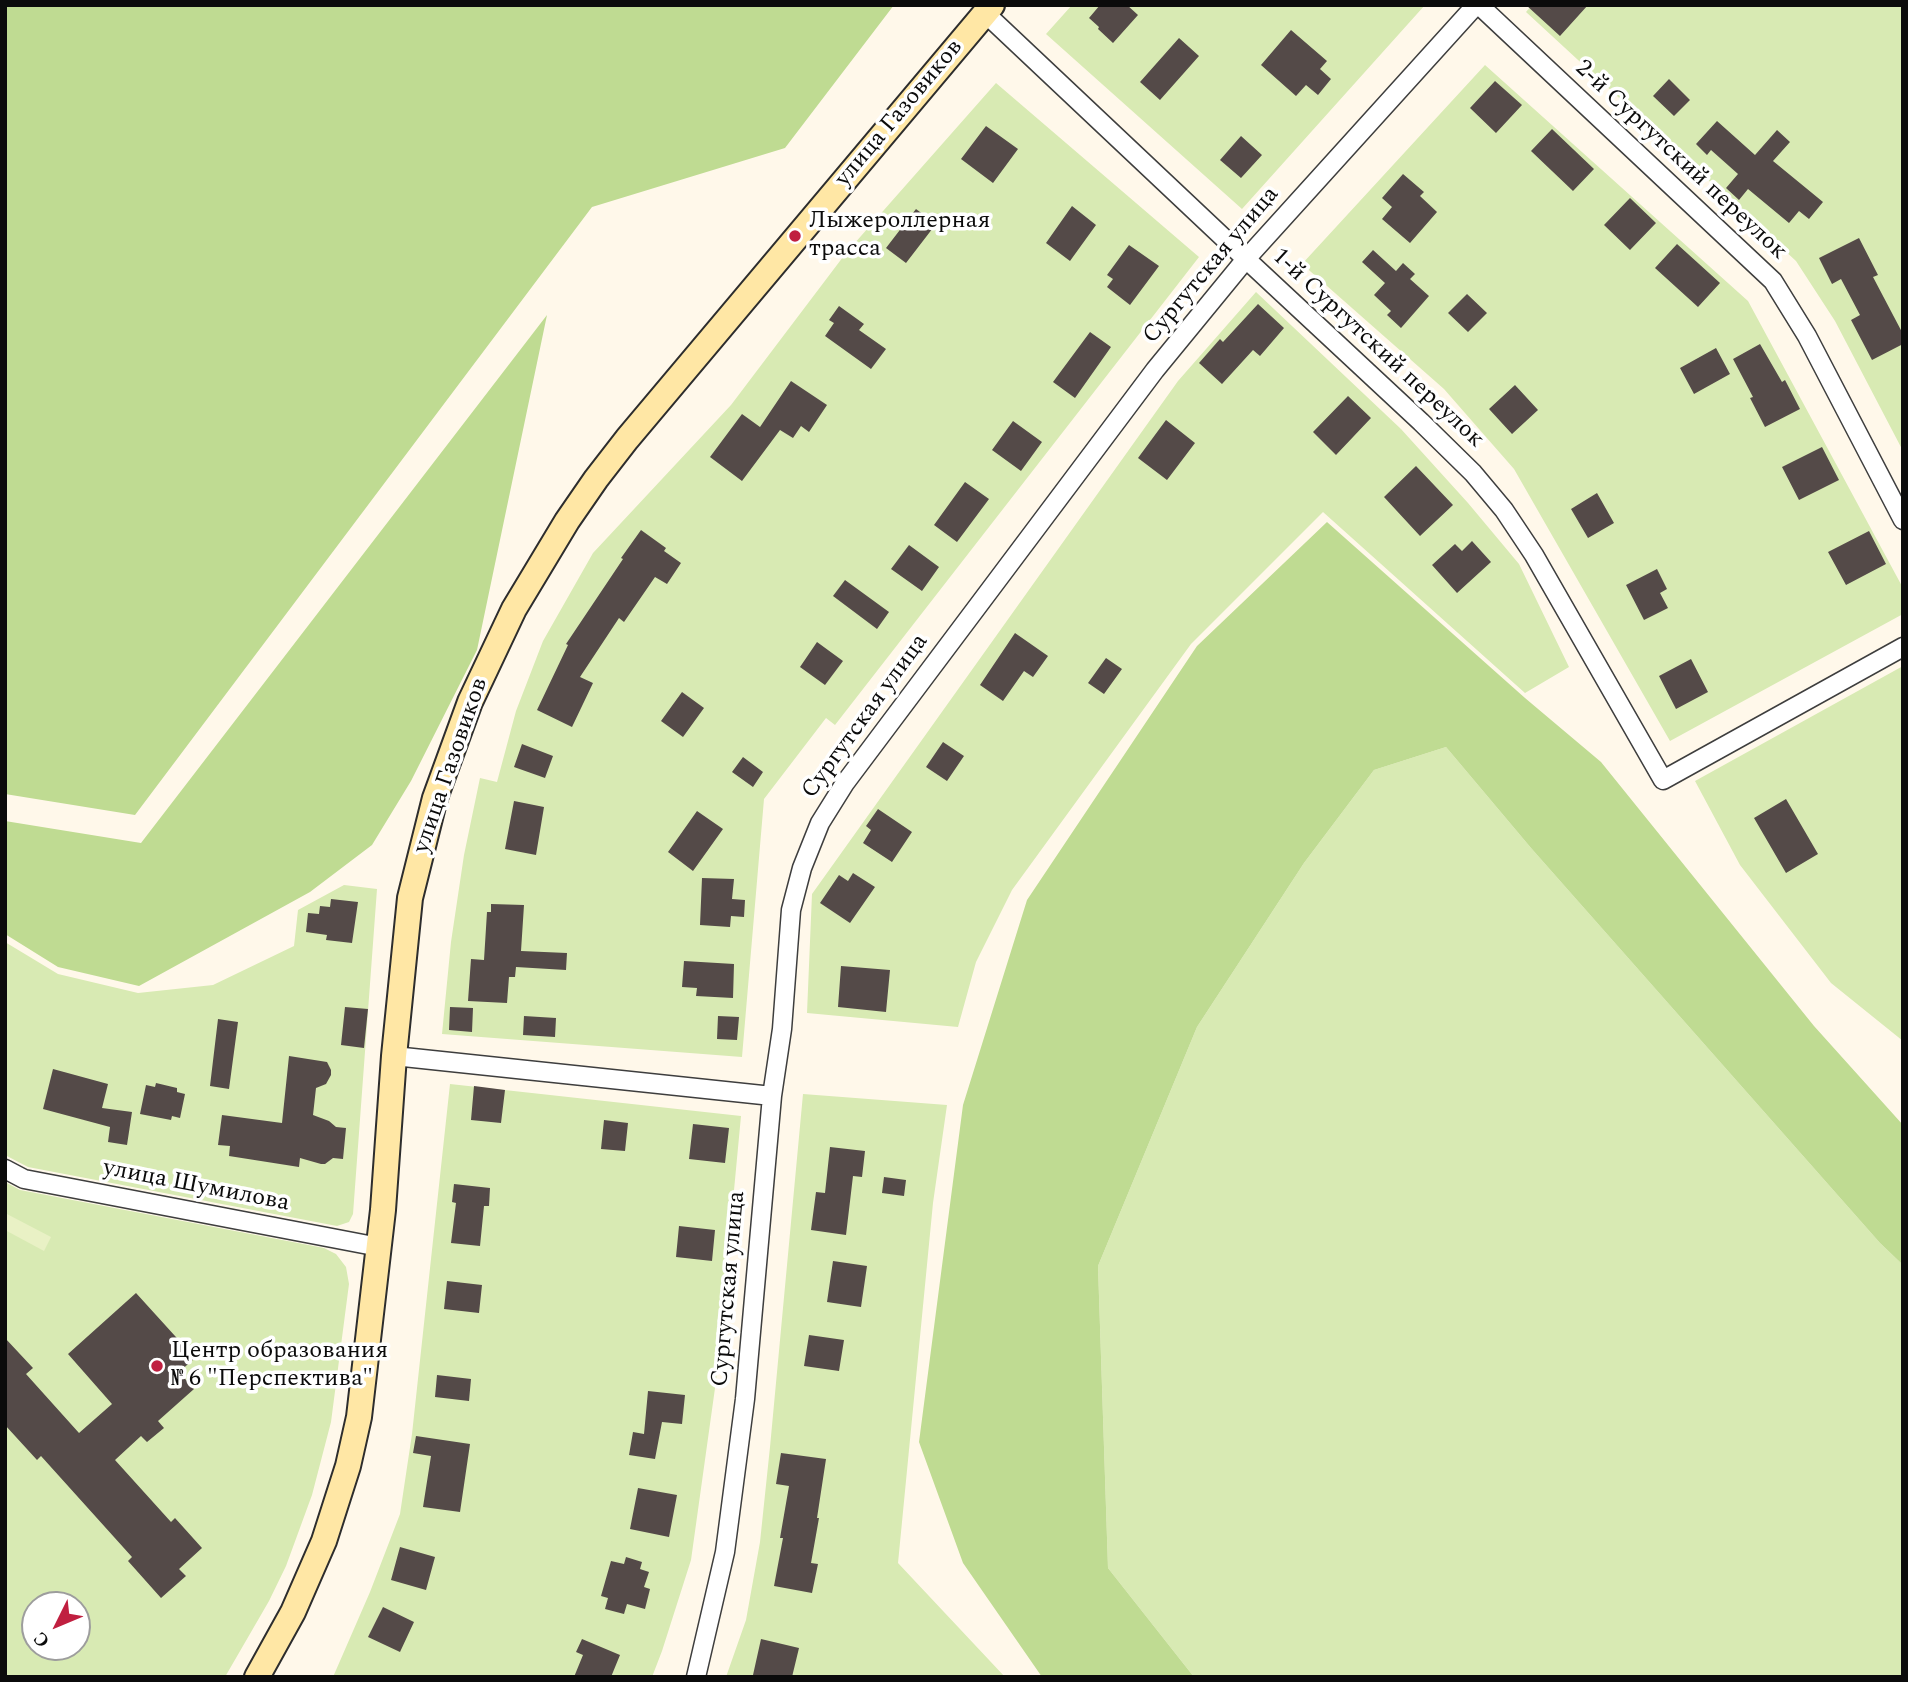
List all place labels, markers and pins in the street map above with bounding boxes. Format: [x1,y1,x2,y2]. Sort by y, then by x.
place label: Лыжероллерная трасса [809,208,990,264]
marker: Лыжероллерная трасса [787,228,803,244]
place label: Центр образования № 6 "Перспектива" [171,1338,388,1394]
marker: Центр образования № 6 "Перспектива" [149,1358,165,1374]

